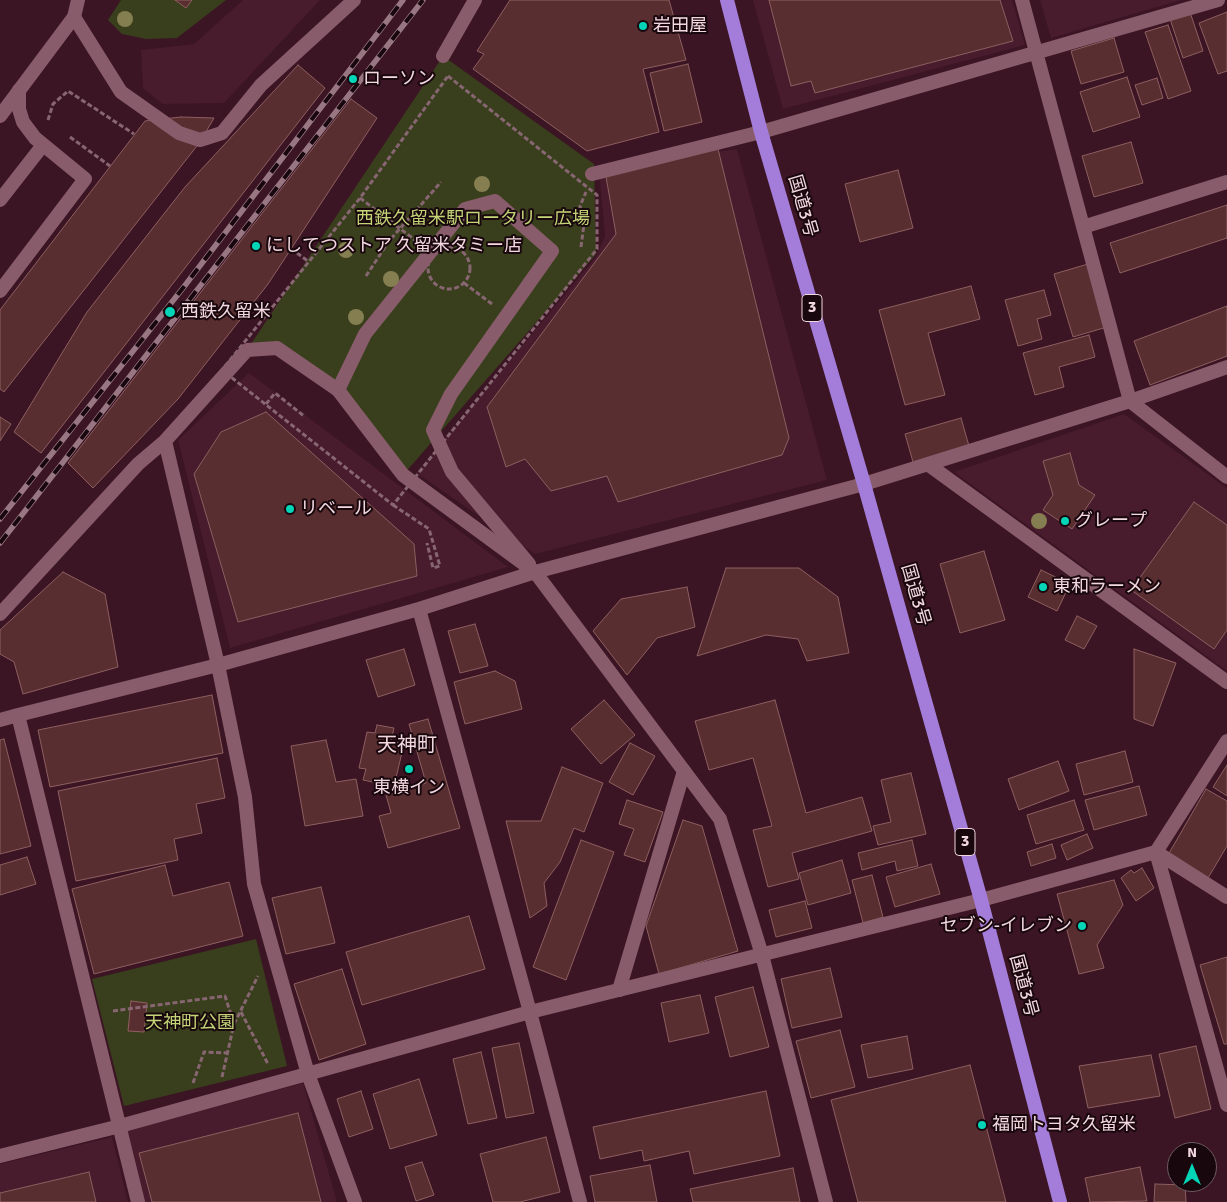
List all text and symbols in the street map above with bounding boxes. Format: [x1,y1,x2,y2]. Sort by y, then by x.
place label: 岩田屋 [653,15,707,37]
marker: 岩田屋 [637,20,649,32]
place label: ローソン [363,68,435,90]
marker: ローソン [347,73,359,85]
street label: 国道3号 [783,172,821,240]
park label: 西鉄久留米駅ロータリー広場 [356,208,590,230]
place label: にしてつストア 久留米タミー店 [266,235,522,257]
marker: にしてつストア 久留米タミー店 [250,240,262,252]
road number: 3 [802,294,822,322]
place label: 西鉄久留米 [181,301,271,323]
marker: 西鉄久留米 [163,305,177,319]
place label: リベール [300,498,372,520]
marker: リベール [284,503,296,515]
place label: グレープ [1075,510,1147,532]
marker: グレープ [1059,515,1071,527]
street label: 国道3号 [896,561,934,629]
place label: 東和ラーメン [1053,576,1161,598]
marker: 東和ラーメン [1037,581,1049,593]
district label: 天神町 [377,734,437,758]
marker: 東横イン [403,763,415,775]
place label: 東横イン [373,777,445,799]
road number: 3 [955,829,975,856]
place label: セブン-イレブン [940,915,1072,937]
marker: セブン-イレブン [1076,920,1088,932]
street label: 国道3号 [1004,952,1042,1020]
park label: 天神町公園 [145,1012,235,1034]
place label: 福岡トヨタ久留米 [992,1114,1136,1136]
marker: 福岡トヨタ久留米 [976,1119,988,1131]
north arrow [1167,1142,1217,1192]
text: N [1187,1144,1197,1161]

